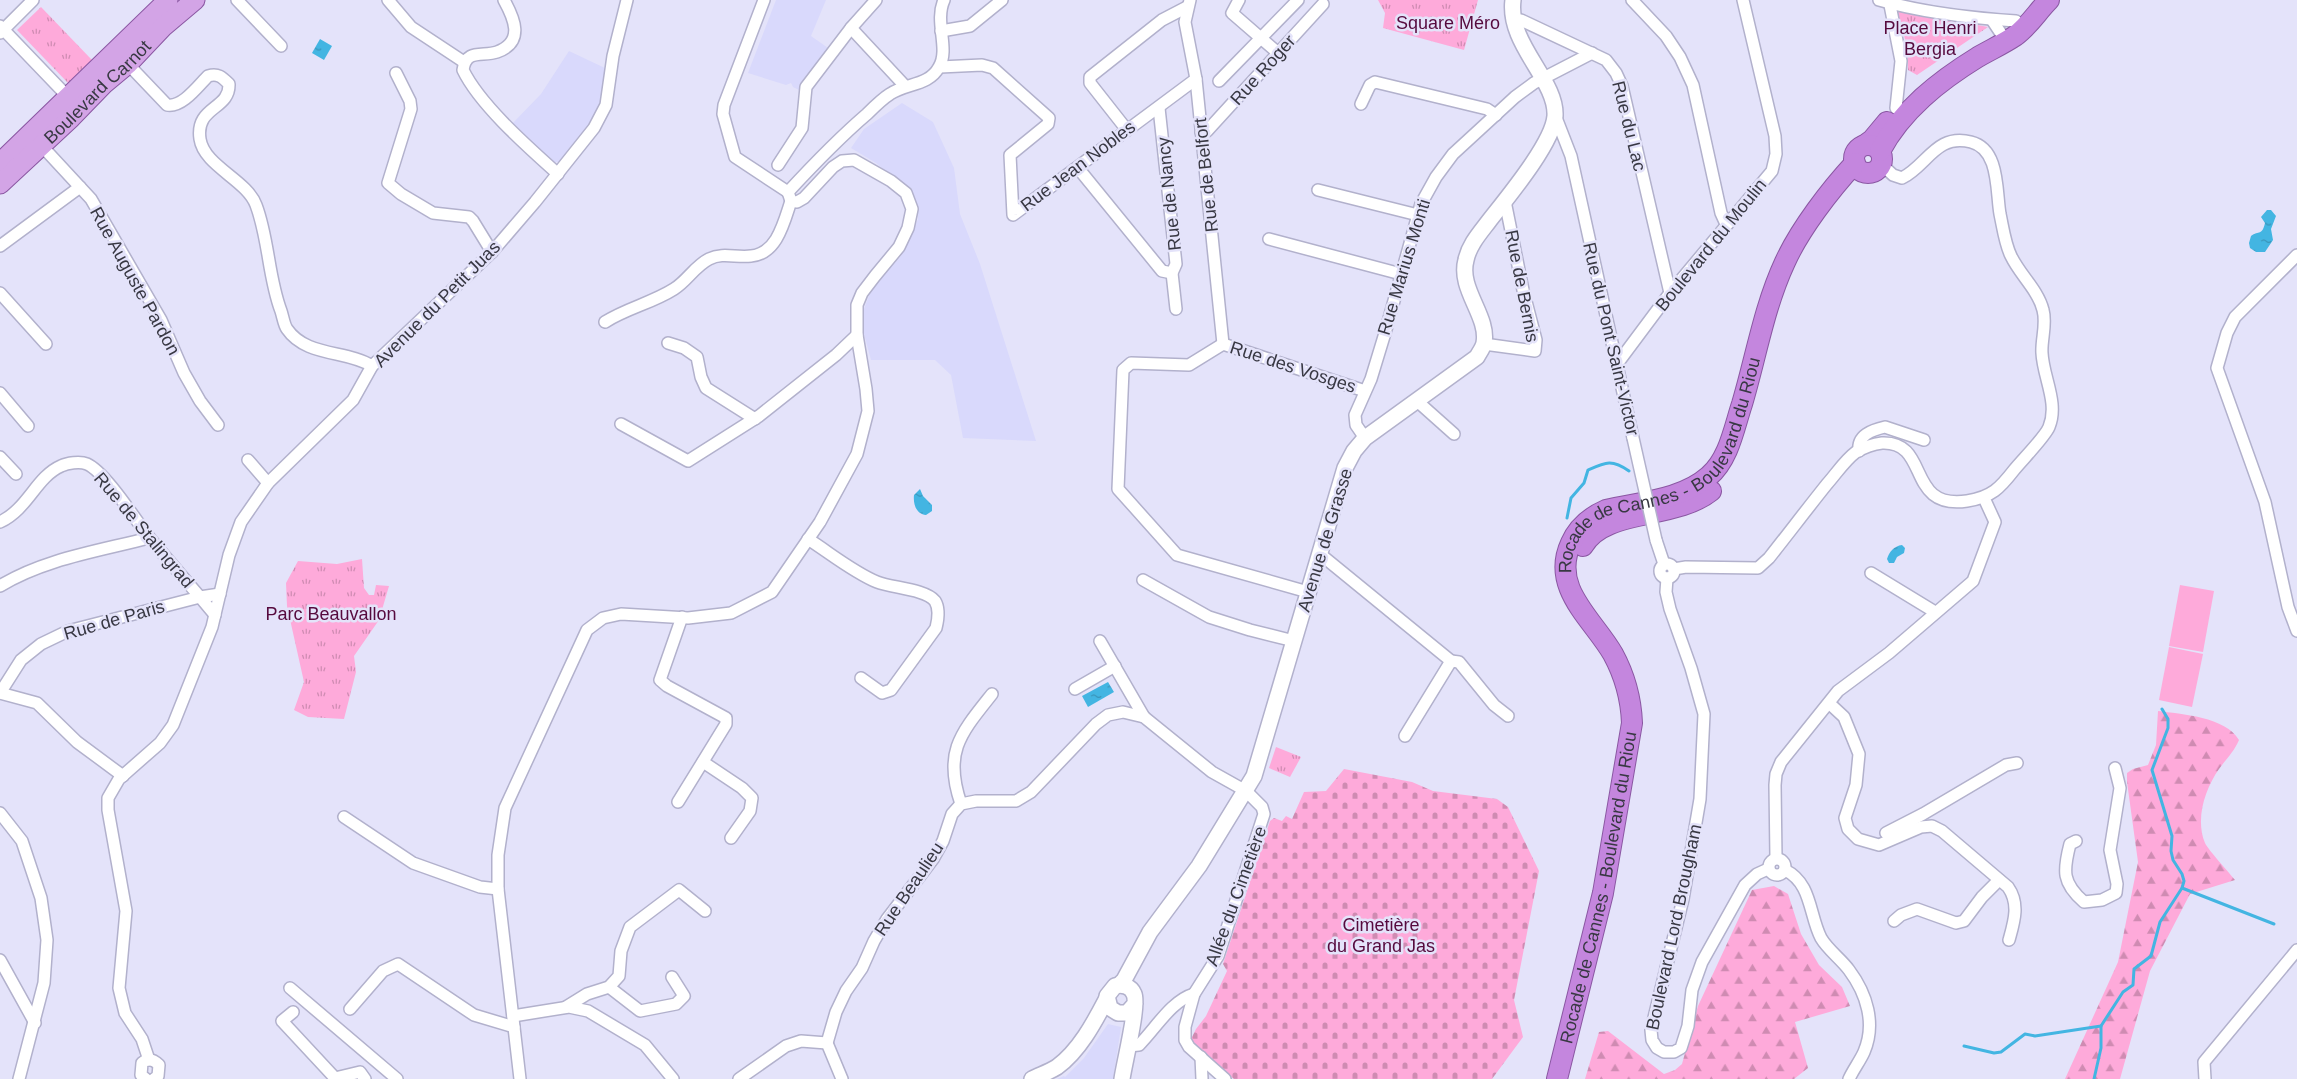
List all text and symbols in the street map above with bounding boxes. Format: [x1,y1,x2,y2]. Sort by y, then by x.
park label: Square Méro [1396,13,1500,33]
park label: Place Henri Bergia [1883,18,1977,59]
street label: Rue Roger [1226,31,1300,109]
street label: Boulevard Carnot [40,36,155,148]
street label: Rue du Lac [1608,79,1650,173]
street label: Rue Jean Nobles [1017,116,1139,216]
street label: Rue de Belfort [1190,117,1222,233]
street label: Rue de Nancy [1153,136,1185,252]
street label: Boulevard du Moulin [1652,175,1770,315]
street label: Rue Marius Monti [1374,197,1434,337]
street label: Rue Auguste Pardon [86,204,184,358]
street label: Rue de Bernis [1501,228,1543,344]
street label: Avenue du Petit Juas [370,237,504,371]
street label: Rue du Pont Saint-Victor [1579,240,1643,438]
street label: Rue des Vosges [1228,337,1358,397]
street label: Rocade de Cannes - Boulevard du Riou [1555,355,1764,573]
street label: Avenue de Grasse [1294,466,1356,614]
street label: Rue de Stalingrad [90,468,198,592]
street label: Rue de Paris [61,596,167,644]
park label: Parc Beauvallon [265,604,397,624]
street label: Rocade de Cannes - Boulevard du Riou [1556,730,1640,1046]
street label: Boulevard Lord Brougham [1642,822,1706,1032]
street label: Allée du Cimetière [1201,823,1271,969]
street label: Rue Beaulieu [870,839,948,939]
park label: Cimetière du Grand Jas [1327,915,1435,956]

